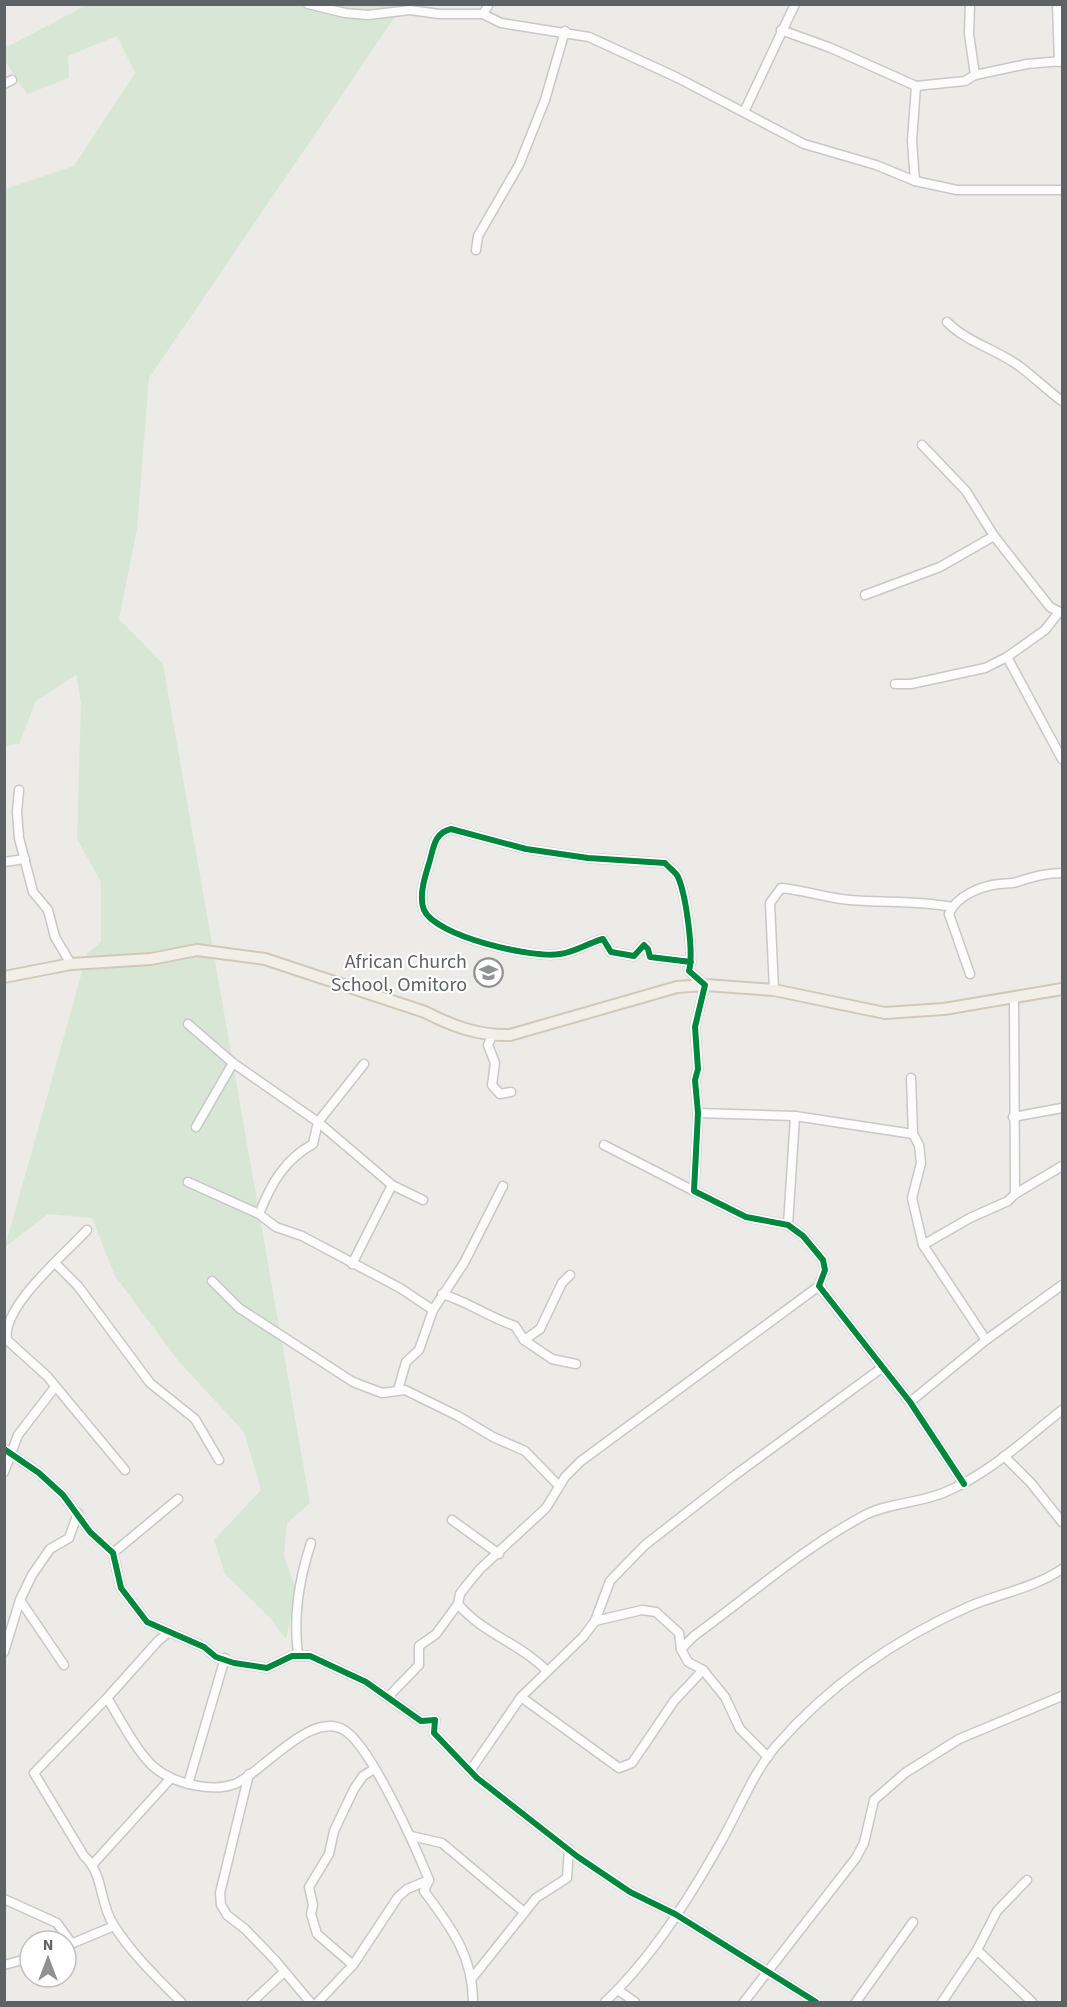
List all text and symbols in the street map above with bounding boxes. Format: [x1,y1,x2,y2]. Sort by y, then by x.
place label: African Church School, Omitoro [331,948,467,999]
school or university icon: African Church School, Omitoro [472,957,504,989]
north arrow [18,1929,78,1989]
text: N [43,1934,53,1956]

